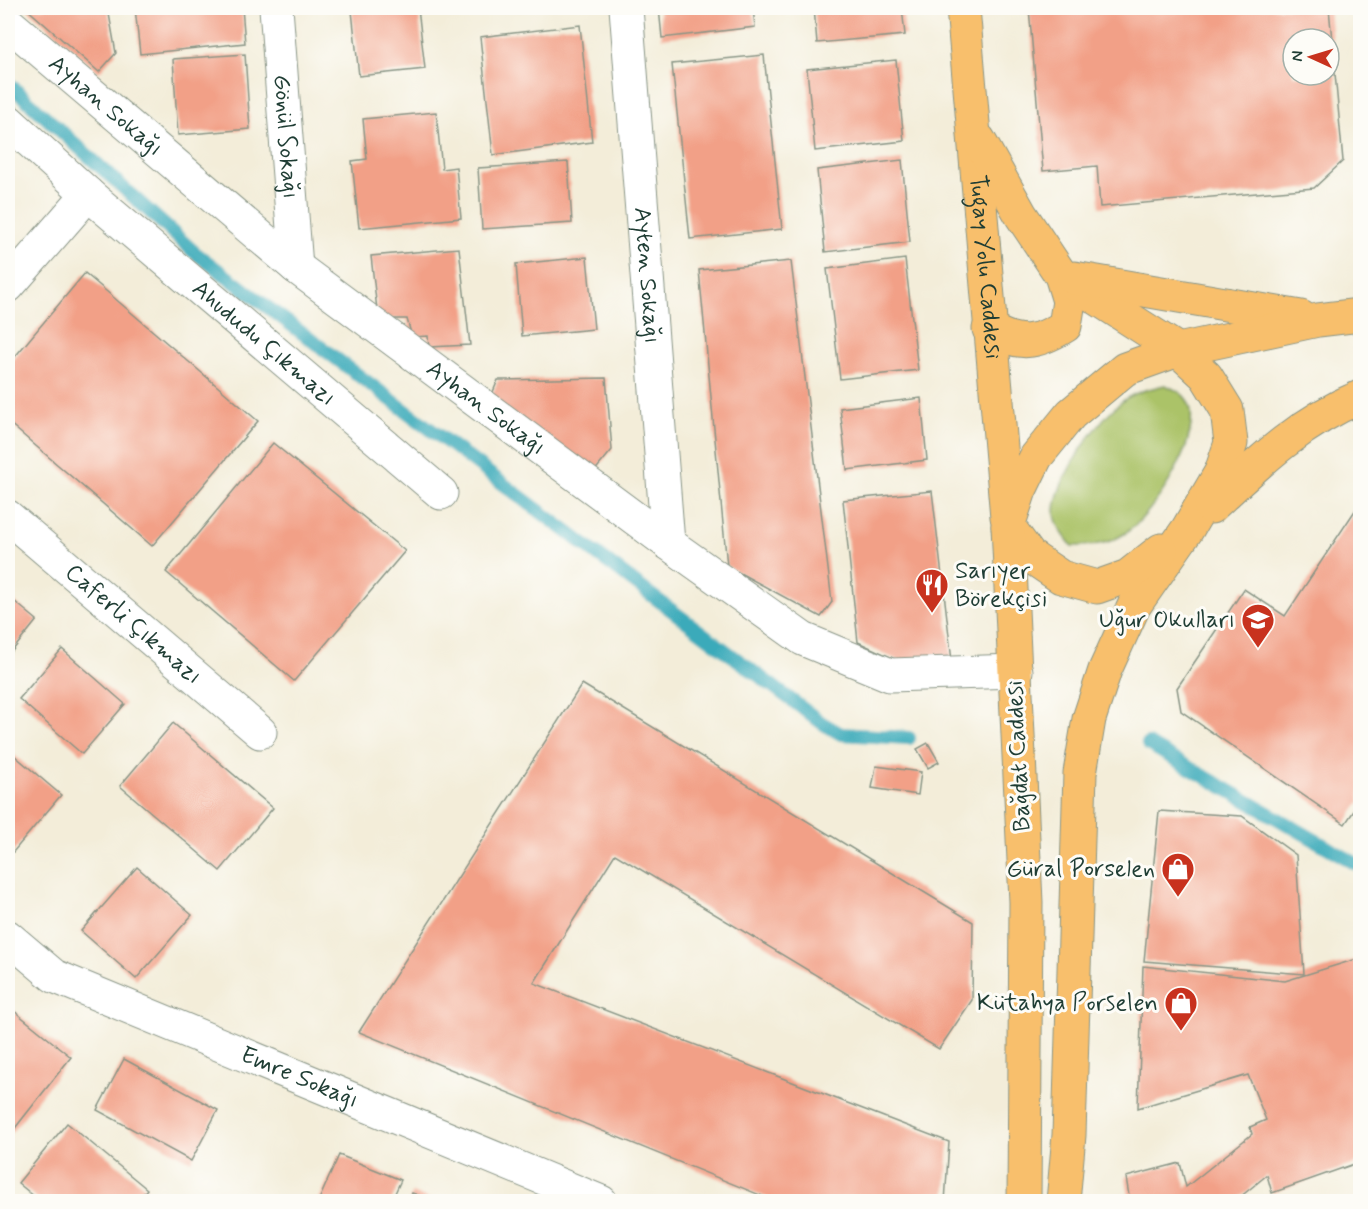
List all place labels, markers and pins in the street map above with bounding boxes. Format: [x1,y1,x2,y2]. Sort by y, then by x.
place label: Sarıyer Börekçisi [955,556,1047,615]
restaurant icon: Sarıyer Börekçisi [914,567,950,614]
school or university icon: Uğur Okulları [1240,602,1276,649]
place label: Uğur Okulları [1099,605,1235,636]
shop icon: Güral Porselen [1160,851,1196,898]
place label: Güral Porselen [1006,854,1155,885]
shop icon: Kütahya Porselen [1163,985,1199,1032]
place label: Kütahya Porselen [977,988,1158,1019]

